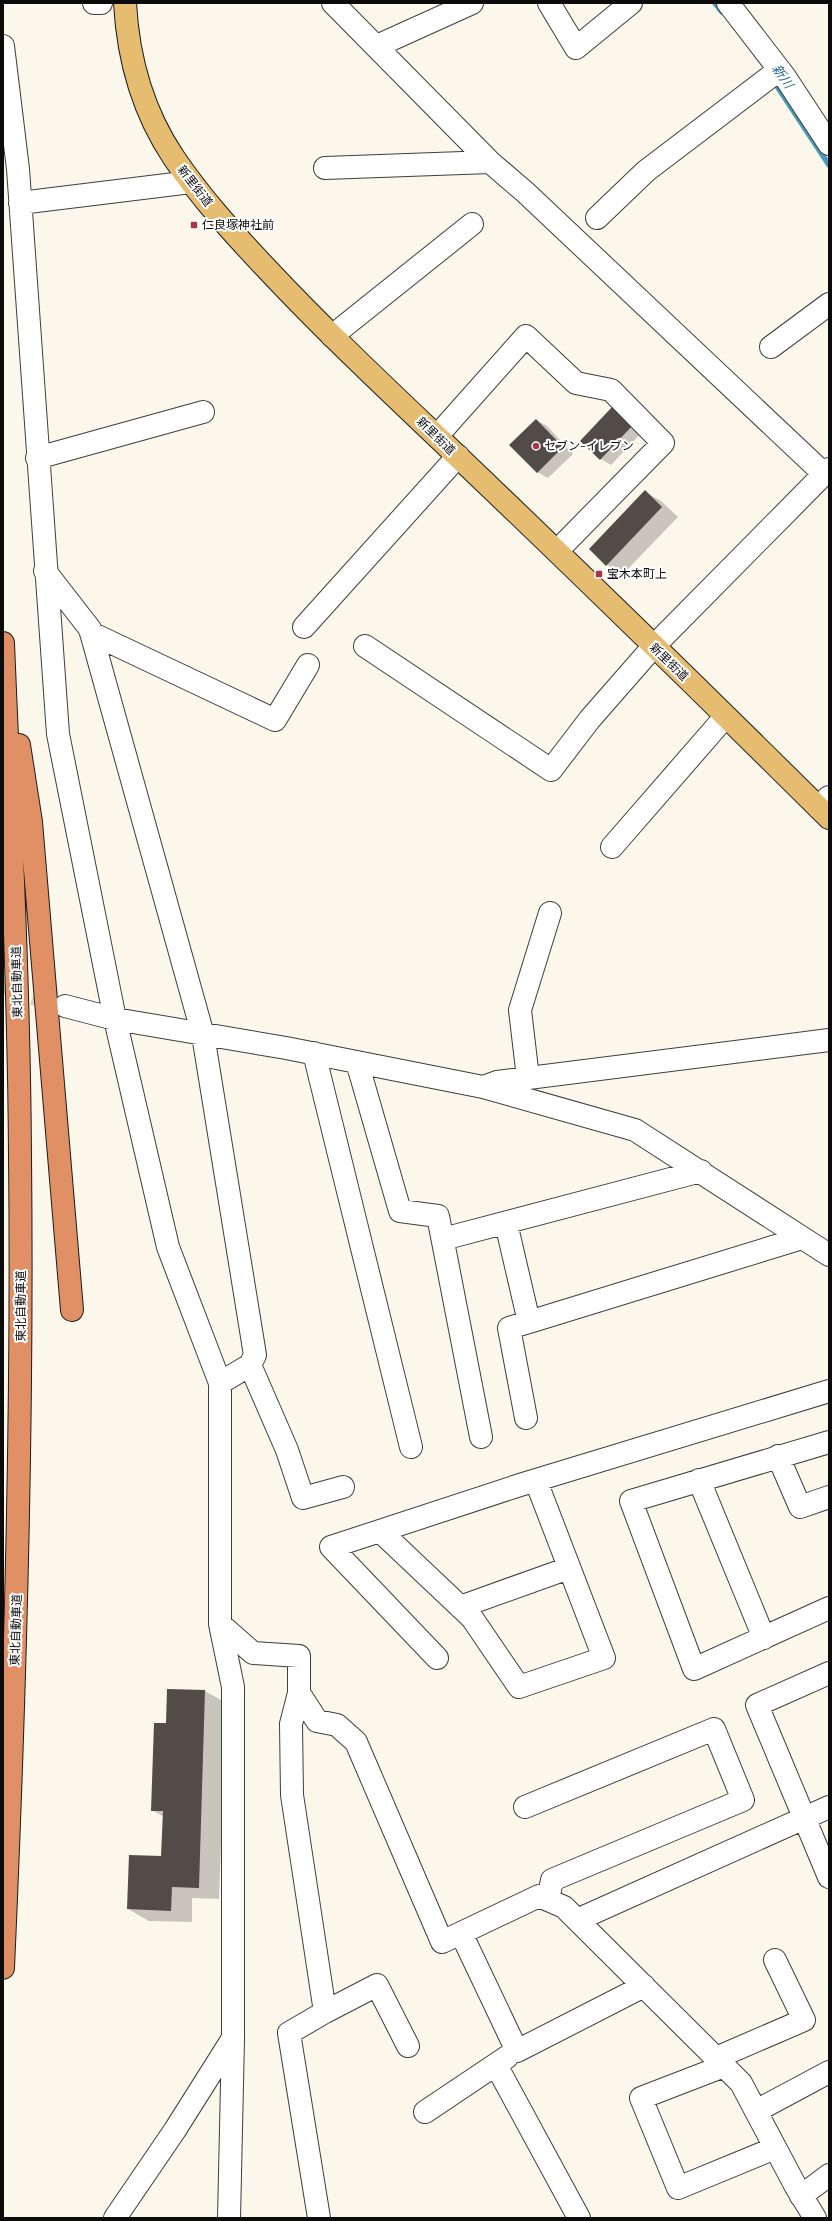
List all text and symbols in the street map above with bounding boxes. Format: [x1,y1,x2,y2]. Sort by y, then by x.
water label: 新川 [768,61,798,93]
street label: 新里街道 [175,162,216,209]
place label: 仁良塚神社前 [202,217,274,232]
marker: 仁良塚神社前 [189,220,199,230]
street label: 新里街道 [414,414,459,458]
place label: セブン-イレブン [544,438,634,453]
marker: セブン-イレブン [531,441,541,451]
place label: 宝木本町上 [607,566,667,581]
marker: 宝木本町上 [594,569,604,579]
street label: 新里街道 [647,640,692,684]
street label: 東北自動車道 [8,946,25,1018]
street label: 東北自動車道 [13,1270,28,1342]
street label: 東北自動車道 [7,1594,24,1666]

